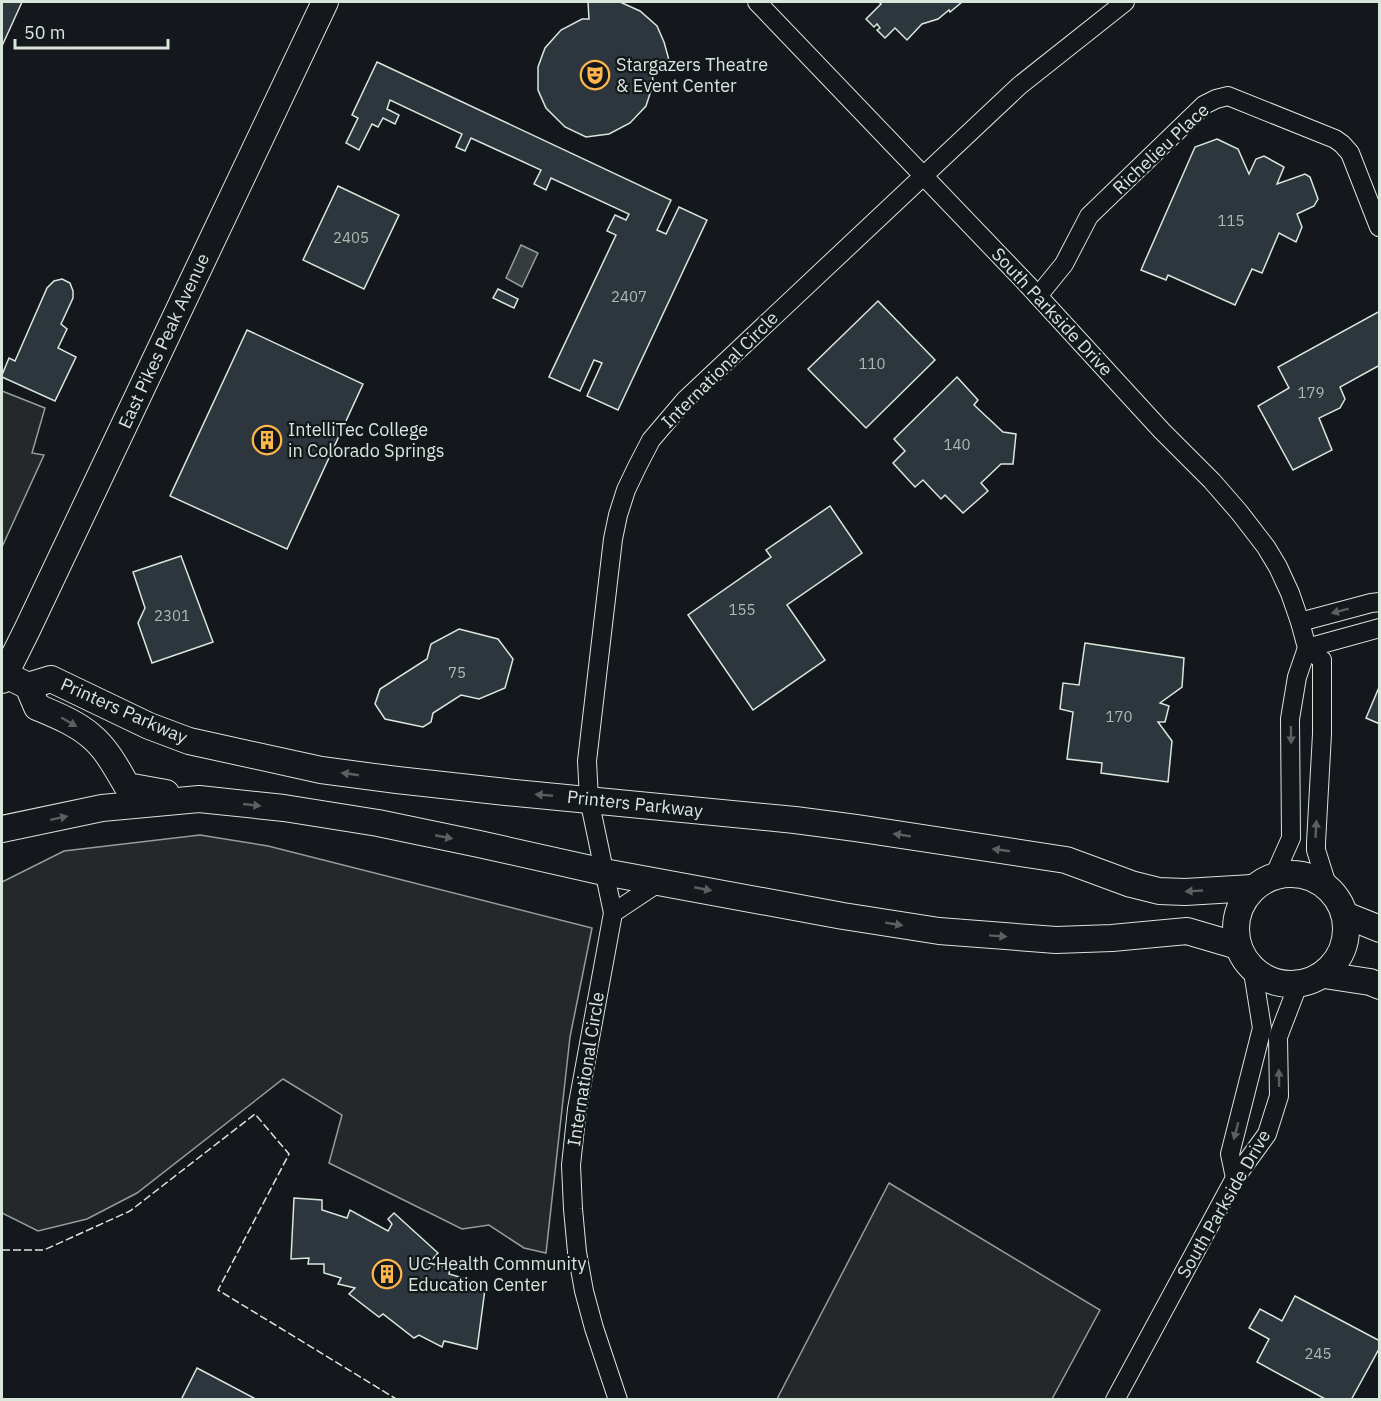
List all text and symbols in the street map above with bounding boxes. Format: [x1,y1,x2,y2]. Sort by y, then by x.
scale bar [15,12,168,50]
text: 50 m [24,21,66,44]
place label: Stargazers Theatre & Event Center [616,53,768,97]
theatre icon: Stargazers Theatre & Event Center [579,59,611,91]
street label: Richelieu Place [1108,98,1214,199]
house number: 115 [1217,211,1245,230]
house number: 2405 [333,228,369,247]
street label: South Parkside Drive [987,243,1118,381]
street label: East Pikes Peak Avenue [113,249,214,432]
house number: 2407 [611,287,647,306]
street label: International Circle [656,306,783,433]
house number: 110 [858,354,886,373]
house number: 179 [1297,383,1325,402]
place label: IntelliTec College in Colorado Springs [288,418,445,462]
building icon: IntelliTec College in Colorado Springs [251,424,283,456]
house number: 140 [943,435,971,454]
house number: 155 [728,600,756,619]
house number: 2301 [154,606,190,625]
one-way arrow [1331,607,1349,617]
house number: 75 [448,663,466,682]
street label: Printers Parkway [57,672,191,749]
house number: 170 [1105,707,1133,726]
one-way arrow [61,717,78,727]
one-way arrow [1286,725,1295,744]
one-way arrow [341,769,360,779]
street label: Printers Parkway [566,785,704,822]
one-way arrow [534,790,553,800]
one-way arrow [243,800,262,810]
one-way arrow [50,812,68,822]
one-way arrow [1311,819,1321,838]
one-way arrow [892,831,911,840]
one-way arrow [435,833,454,842]
one-way arrow [992,846,1011,855]
one-way arrow [693,885,712,894]
one-way arrow [1184,887,1203,896]
one-way arrow [885,920,904,929]
one-way arrow [988,931,1007,941]
street label: International Circle [562,990,609,1148]
one-way arrow [1274,1068,1284,1087]
one-way arrow [1231,1122,1240,1140]
street label: South Parkside Drive [1172,1125,1275,1282]
place label: UC Health Community Education Center [408,1252,586,1296]
building icon: UC Health Community Education Center [371,1258,403,1290]
house number: 245 [1304,1344,1332,1363]

